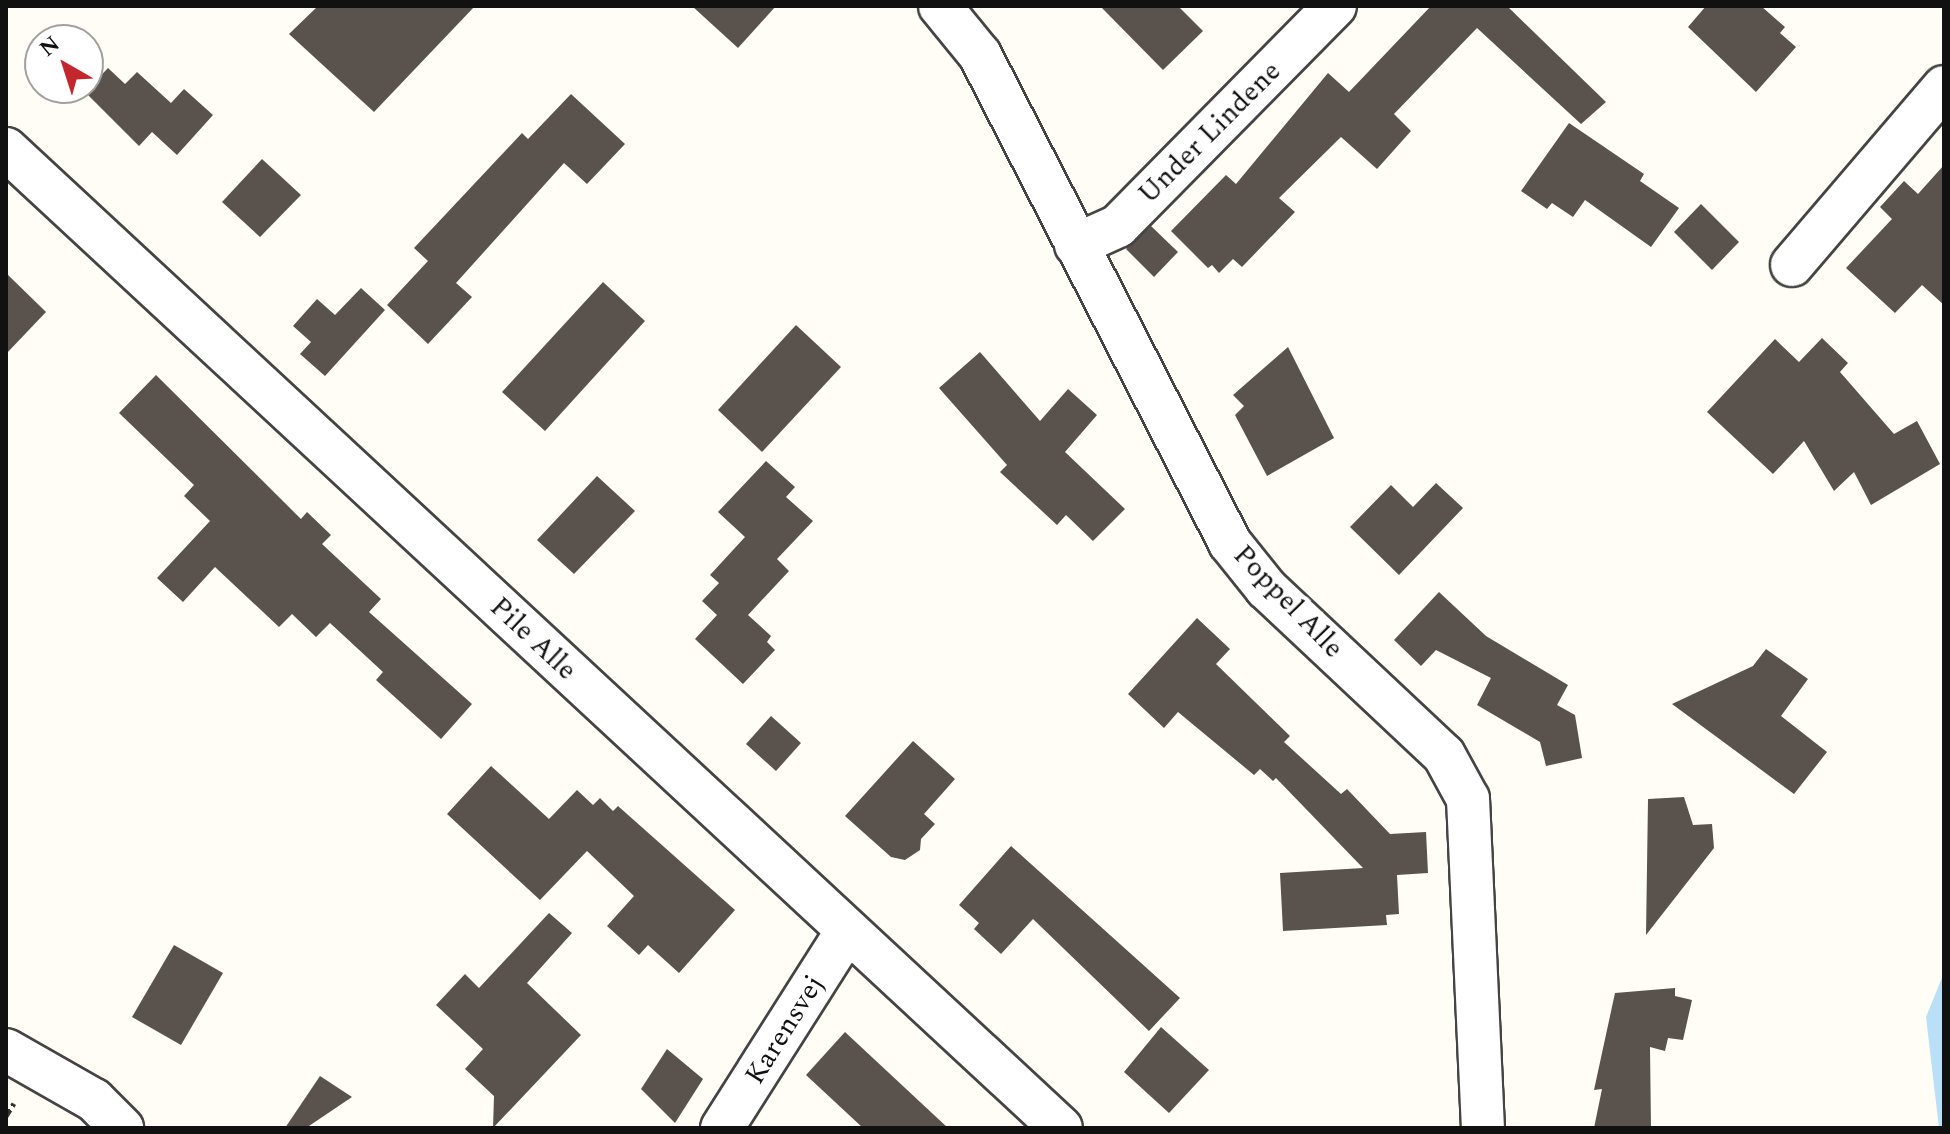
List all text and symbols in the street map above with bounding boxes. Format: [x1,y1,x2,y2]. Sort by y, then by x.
north arrow [24,24,104,104]
text: N [32,28,67,65]
street label: Under Lindene [1132,55,1288,211]
street label: Poppel Alle [1226,539,1350,665]
street label: Pile Alle [483,591,583,687]
street label: Karensvej [738,969,832,1091]

